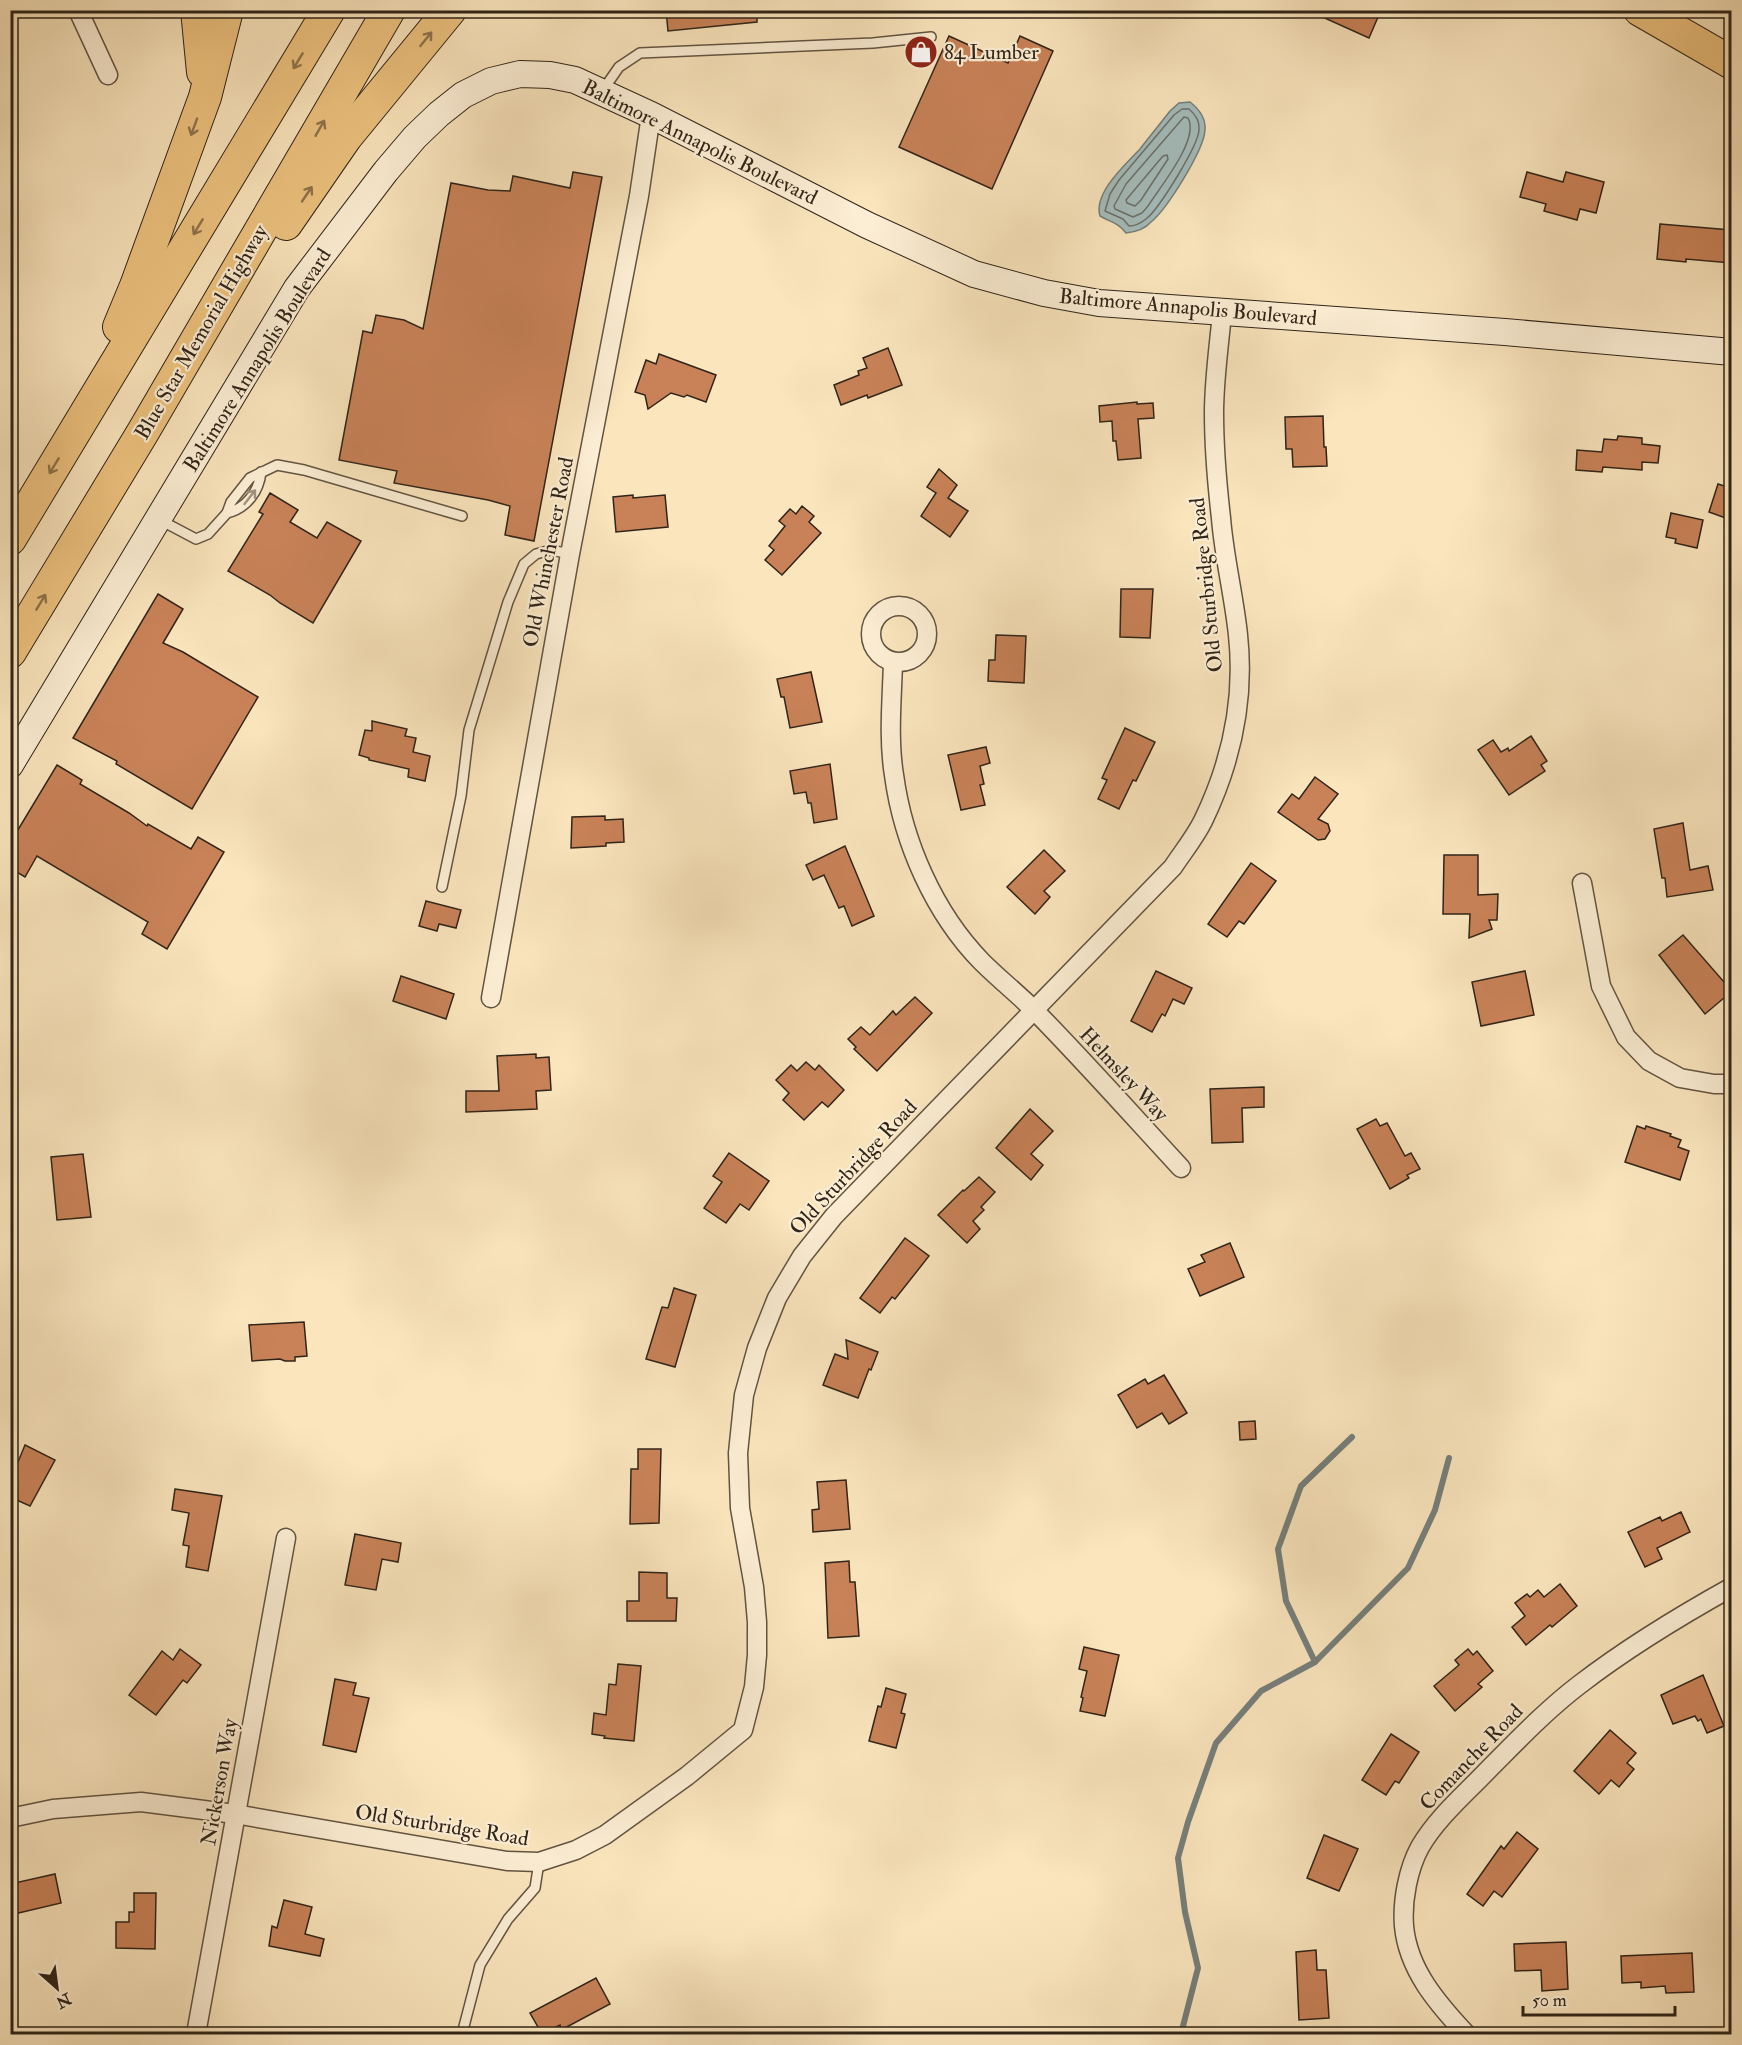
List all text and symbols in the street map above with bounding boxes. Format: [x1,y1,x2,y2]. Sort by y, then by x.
one-way arrow [419,31,432,47]
shop icon: 84 Lumber [903,34,939,70]
place label: 84 Lumber [944,39,1039,66]
one-way arrow [292,52,304,69]
street label: Baltimore Annapolis Boulevard [578,74,823,212]
one-way arrow [188,117,199,136]
one-way arrow [315,120,327,137]
one-way arrow [301,186,313,202]
one-way arrow [191,218,203,235]
street label: Blue Star Memorial Highway [129,219,274,445]
street label: Baltimore Annapolis Boulevard [177,243,338,477]
street label: Baltimore Annapolis Boulevard [1058,283,1319,332]
street label: Old Whinchester Road [517,454,580,649]
one-way arrow [47,457,59,474]
one-way arrow [243,490,256,506]
street label: Old Sturbridge Road [1184,496,1229,674]
one-way arrow [35,594,47,611]
street label: Helmsley Way [1073,1021,1175,1128]
street label: Old Sturbridge Road [784,1093,924,1241]
street label: Comanche Road [1414,1698,1529,1816]
street label: Nickerson Way [195,1716,244,1848]
street label: Old Sturbridge Road [353,1798,531,1853]
north arrow [27,1958,87,2018]
scale bar [1523,1979,1674,2017]
text: N [52,1988,75,2013]
text: 50 m [1532,1989,1567,2012]

